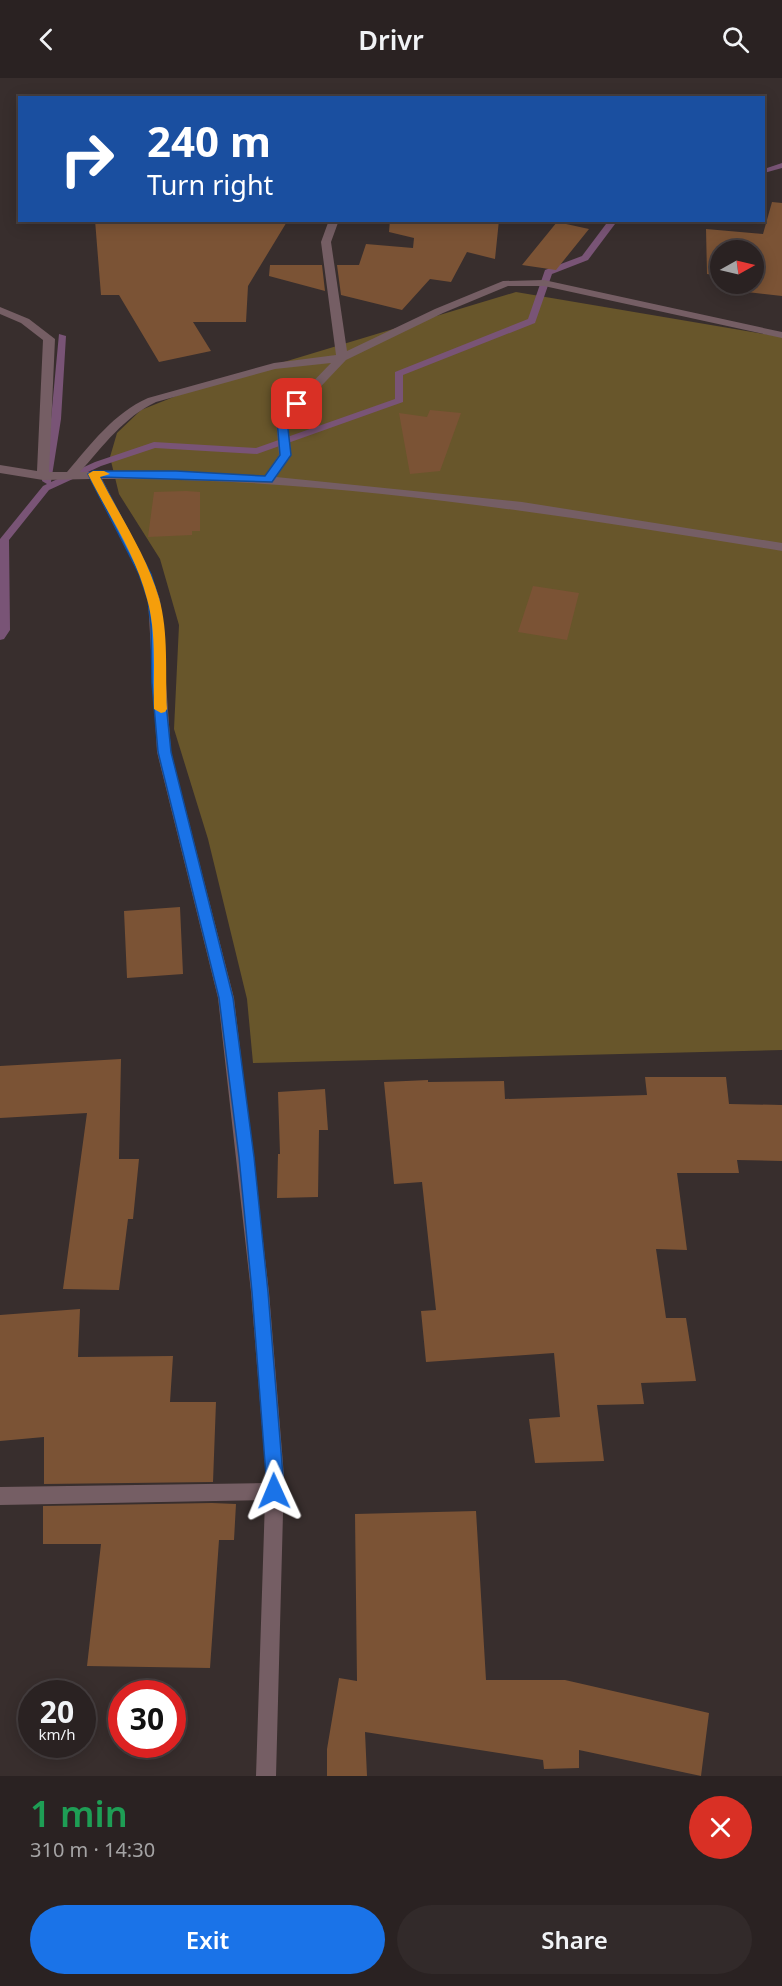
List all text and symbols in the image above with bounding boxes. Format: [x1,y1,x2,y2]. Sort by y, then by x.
text: Drivr [358,21,424,58]
icon: back [30,23,63,56]
icon: search [719,23,752,56]
text: 240 m [147,112,271,169]
icon: right [48,120,126,198]
text: Turn right [147,166,273,203]
north arrow [710,240,764,294]
map controls [710,240,764,294]
pin [271,378,322,429]
icon: arrive [280,387,313,420]
position arrow [242,1459,306,1523]
speed limit sign: 30 [108,1680,186,1758]
text: 20 [40,1691,74,1732]
text: km/h [39,1724,75,1744]
text: 1 min [30,1789,128,1838]
button: close [689,1796,752,1859]
text: 310 m · 14:30 [30,1836,155,1863]
button: Exit [30,1905,385,1974]
button: Share [397,1905,752,1974]

